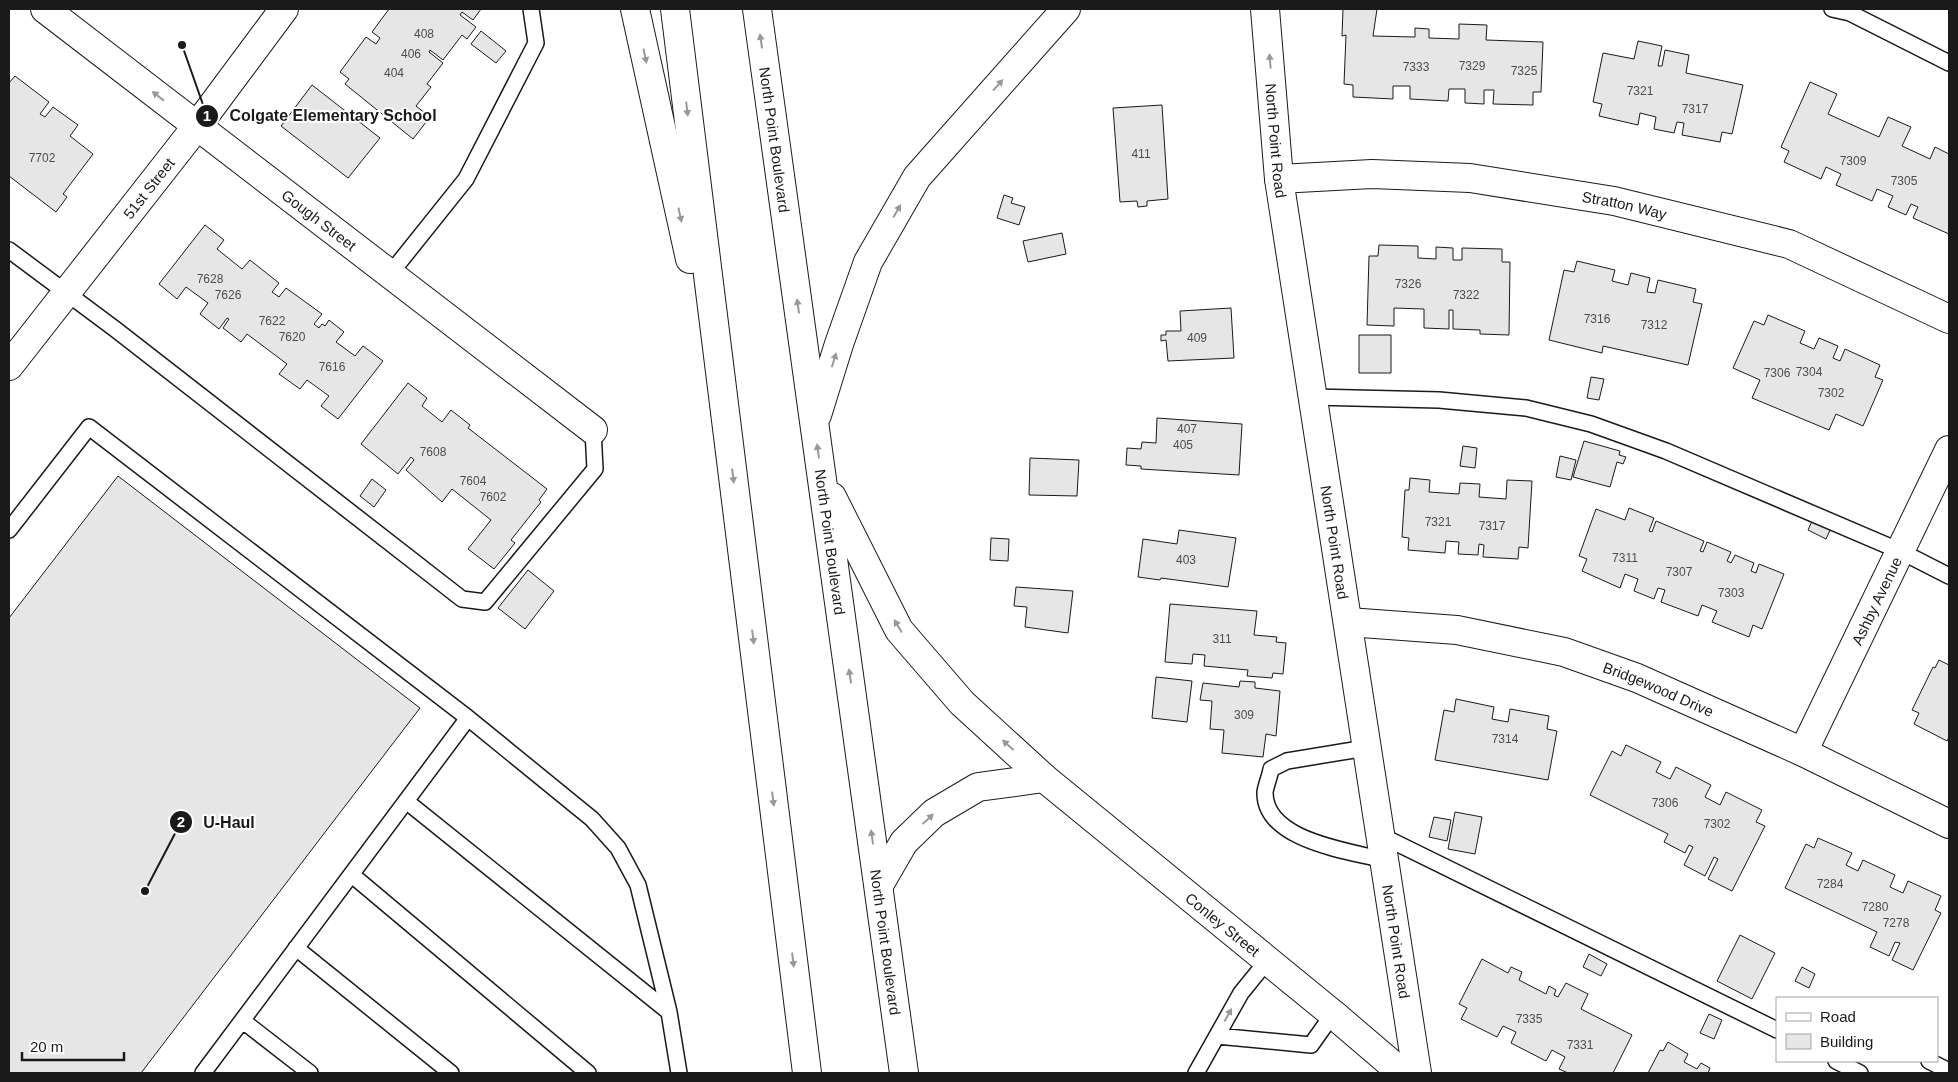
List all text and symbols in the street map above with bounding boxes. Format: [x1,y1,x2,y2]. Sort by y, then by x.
house number: 408 [414,27,434,41]
one-way arrow [757,33,765,49]
house number: 406 [401,47,421,61]
one-way arrow [641,49,649,64]
one-way arrow [1265,53,1273,69]
house number: 7329 [1459,59,1486,73]
house number: 7333 [1403,60,1430,74]
house number: 7325 [1511,64,1538,78]
house number: 404 [384,66,404,80]
street label: North Point Boulevard [757,66,794,214]
one-way arrow [992,79,1004,91]
street label: North Point Road [1263,82,1290,199]
house number: 7321 [1627,84,1654,98]
one-way arrow [152,90,165,101]
callout: Colgate Elementary School [194,100,446,131]
one-way arrow [683,102,691,118]
house number: 7317 [1682,102,1709,116]
text: 1 [203,107,211,124]
text: Colgate Elementary School [229,107,437,124]
house number: 411 [1131,147,1151,161]
house number: 7702 [29,151,56,165]
street label: 51st Street [119,154,178,222]
house number: 7309 [1840,154,1867,168]
house number: 7305 [1891,174,1918,188]
street label: Gough Street [279,186,361,254]
street label: Stratton Way [1581,188,1669,222]
one-way arrow [893,204,901,218]
one-way arrow [676,208,684,223]
house number: 7628 [197,272,224,286]
house number: 7326 [1395,277,1422,291]
house number: 7626 [215,288,242,302]
house number: 7322 [1453,288,1480,302]
one-way arrow [794,297,802,313]
house number: 7316 [1584,312,1611,326]
house number: 7622 [259,314,286,328]
house number: 7312 [1641,318,1668,332]
house number: 7620 [279,330,306,344]
house number: 409 [1187,331,1207,345]
one-way arrow [830,352,838,367]
house number: 7616 [319,360,346,374]
house number: 7304 [1796,365,1823,379]
house number: 7306 [1764,366,1791,380]
house number: 7302 [1818,386,1845,400]
house number: 407 [1177,422,1197,436]
house number: 405 [1173,438,1193,452]
one-way arrow [814,443,822,459]
house number: 7608 [420,445,447,459]
one-way arrow [729,468,737,484]
street label: North Point Boulevard [812,468,849,616]
house number: 7604 [460,474,487,488]
street label: North Point Road [1318,484,1352,600]
house number: 7602 [480,490,507,504]
house number: 7321 [1425,515,1452,529]
house number: 7317 [1479,519,1506,533]
house number: 7311 [1612,551,1638,565]
house number: 403 [1176,553,1196,567]
street label: Ashby Avenue [1848,554,1905,648]
house number: 7307 [1666,565,1693,579]
house number: 7303 [1718,586,1745,600]
one-way arrow [893,620,902,633]
one-way arrow [749,630,757,646]
house number: 311 [1212,632,1232,646]
street label: Bridgewood Drive [1601,658,1716,720]
one-way arrow [845,668,853,684]
house number: 309 [1234,708,1254,722]
house number: 7314 [1492,732,1519,746]
one-way arrow [1002,739,1014,751]
one-way arrow [769,791,777,807]
house number: 7306 [1652,796,1679,810]
callout: U-Haul [168,806,265,837]
text: 2 [177,813,185,830]
one-way arrow [922,813,934,825]
text: U-Haul [203,814,255,831]
house number: 7302 [1704,817,1731,831]
one-way arrow [868,829,876,845]
street label: North Point Boulevard [867,868,904,1016]
house number: 7284 [1817,877,1844,891]
street label: North Point Road [1380,883,1414,1000]
street label: Conley Street [1182,889,1264,960]
house number: 7280 [1862,900,1889,914]
house number: 7278 [1883,916,1910,930]
one-way arrow [789,952,797,968]
legend [1776,997,1938,1062]
text: Road [1820,1008,1856,1025]
one-way arrow [1224,1009,1233,1022]
house number: 7335 [1516,1012,1543,1026]
scale bar [22,1030,125,1062]
text: Building [1820,1033,1873,1050]
text: 20 m [30,1038,63,1055]
house number: 7331 [1567,1038,1594,1052]

